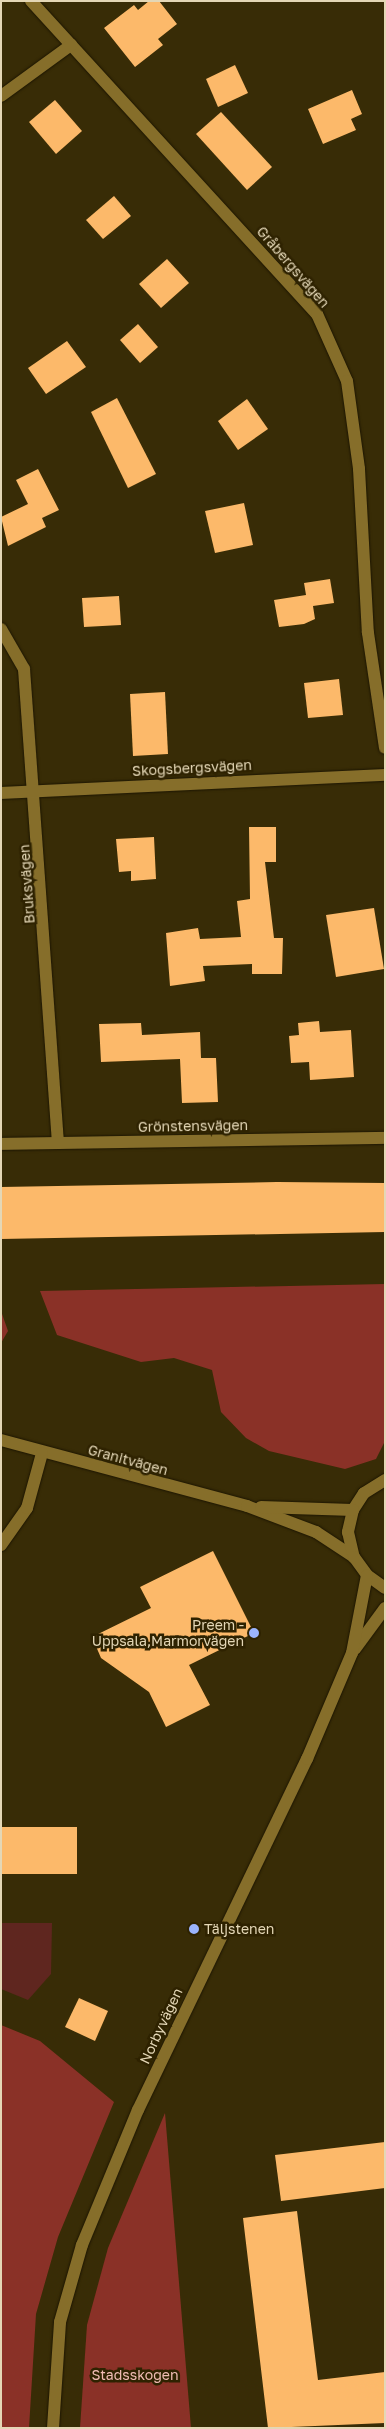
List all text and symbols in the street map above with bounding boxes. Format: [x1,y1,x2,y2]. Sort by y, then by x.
street label: Gråbergsvägen [253,223,333,311]
street label: Skogsbergsvägen [132,756,252,780]
street label: Bruksvägen [16,844,38,924]
street label: Grönstensvägen [138,1117,248,1135]
street label: Granitvägen [86,1441,170,1479]
place label: Preem - Uppsala,Marmorvägen [92,1617,244,1650]
marker: Preem - Uppsala,Marmorvägen [248,1627,260,1639]
place label: Täljstenen [204,1921,274,1937]
marker: Täljstenen [188,1923,200,1935]
street label: Norbyvägen [136,1985,186,2067]
park label: Stadsskogen [91,2367,179,2383]

